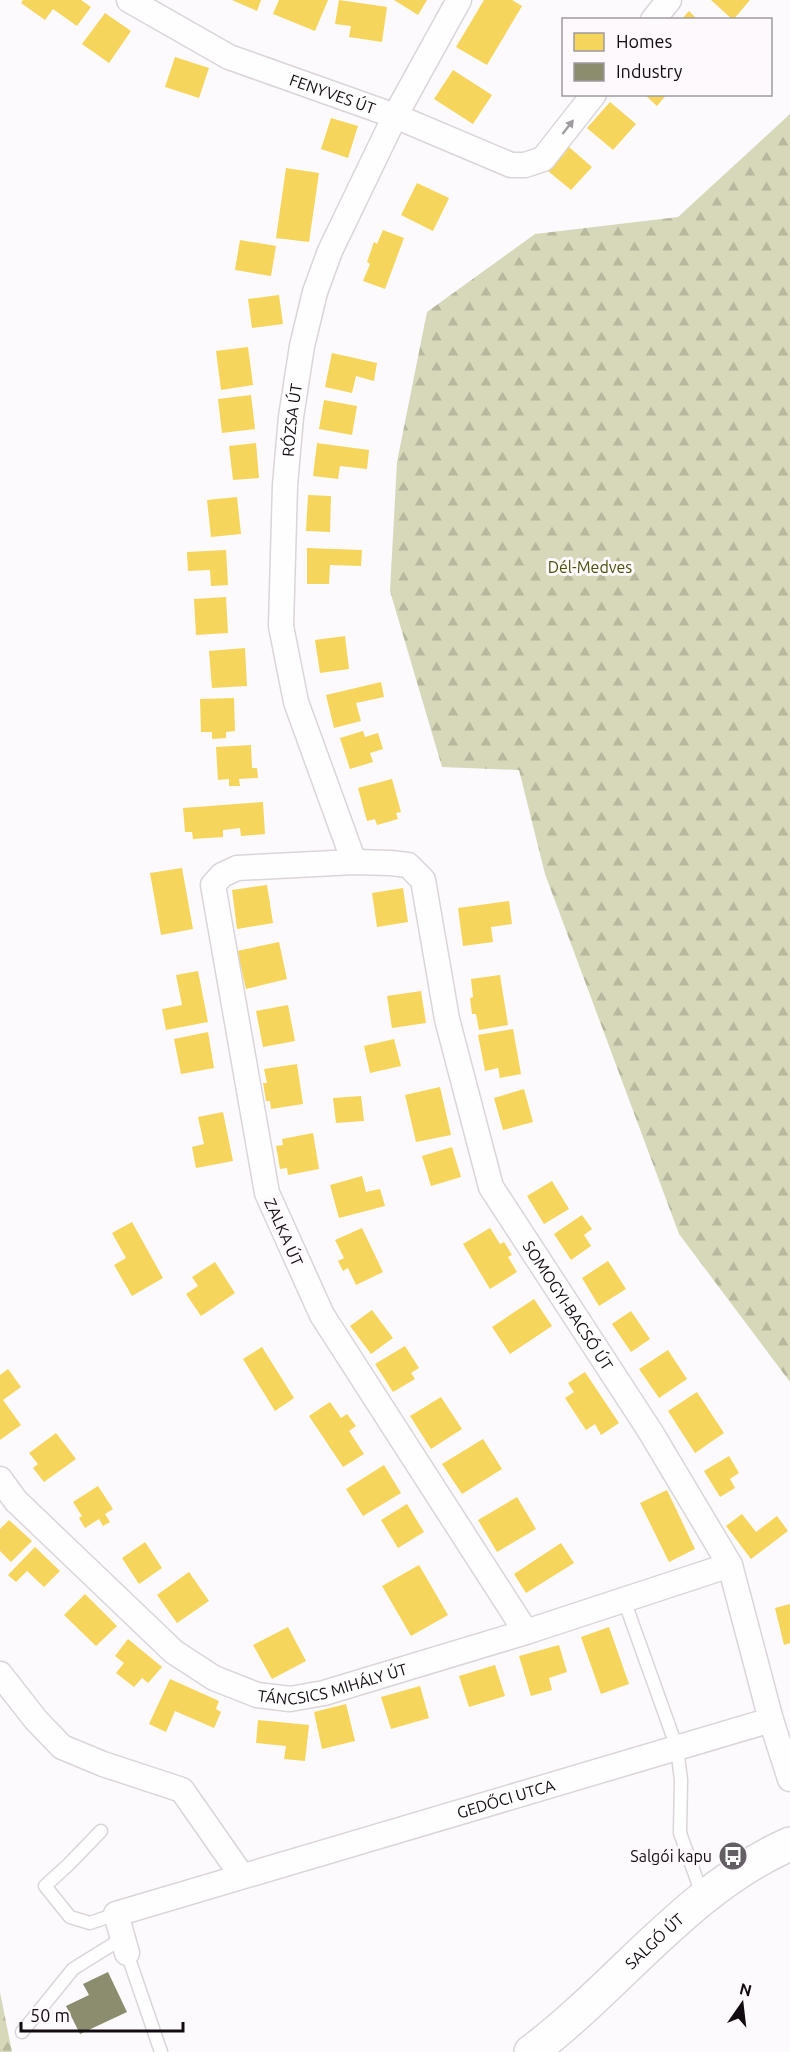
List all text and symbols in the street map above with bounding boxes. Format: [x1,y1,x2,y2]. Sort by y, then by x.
legend [562,18,772,96]
text: Homes [616,31,673,51]
text: Industry [616,61,683,81]
street label: FENYVES ÚT [287,70,378,117]
one-way arrow [562,119,575,135]
street label: RÓZSA ÚT [278,382,305,457]
park label: Dél-Medves [548,558,632,576]
street label: ZALKA ÚT [261,1195,309,1269]
street label: SOMOGYI-BACSÓ ÚT [520,1237,617,1373]
street label: TÁNCSICS MIHÁLY ÚT [257,1659,409,1708]
street label: GEDŐCI UTCA [455,1775,557,1822]
bus stop icon: Salgói kapu [717,1840,749,1872]
place label: Salgói kapu [630,1847,712,1865]
street label: SALGÓ ÚT [621,1909,687,1972]
north arrow [712,1974,772,2034]
text: N [738,1979,754,2000]
scale bar [21,1995,183,2033]
text: 50 m [30,2005,70,2025]

